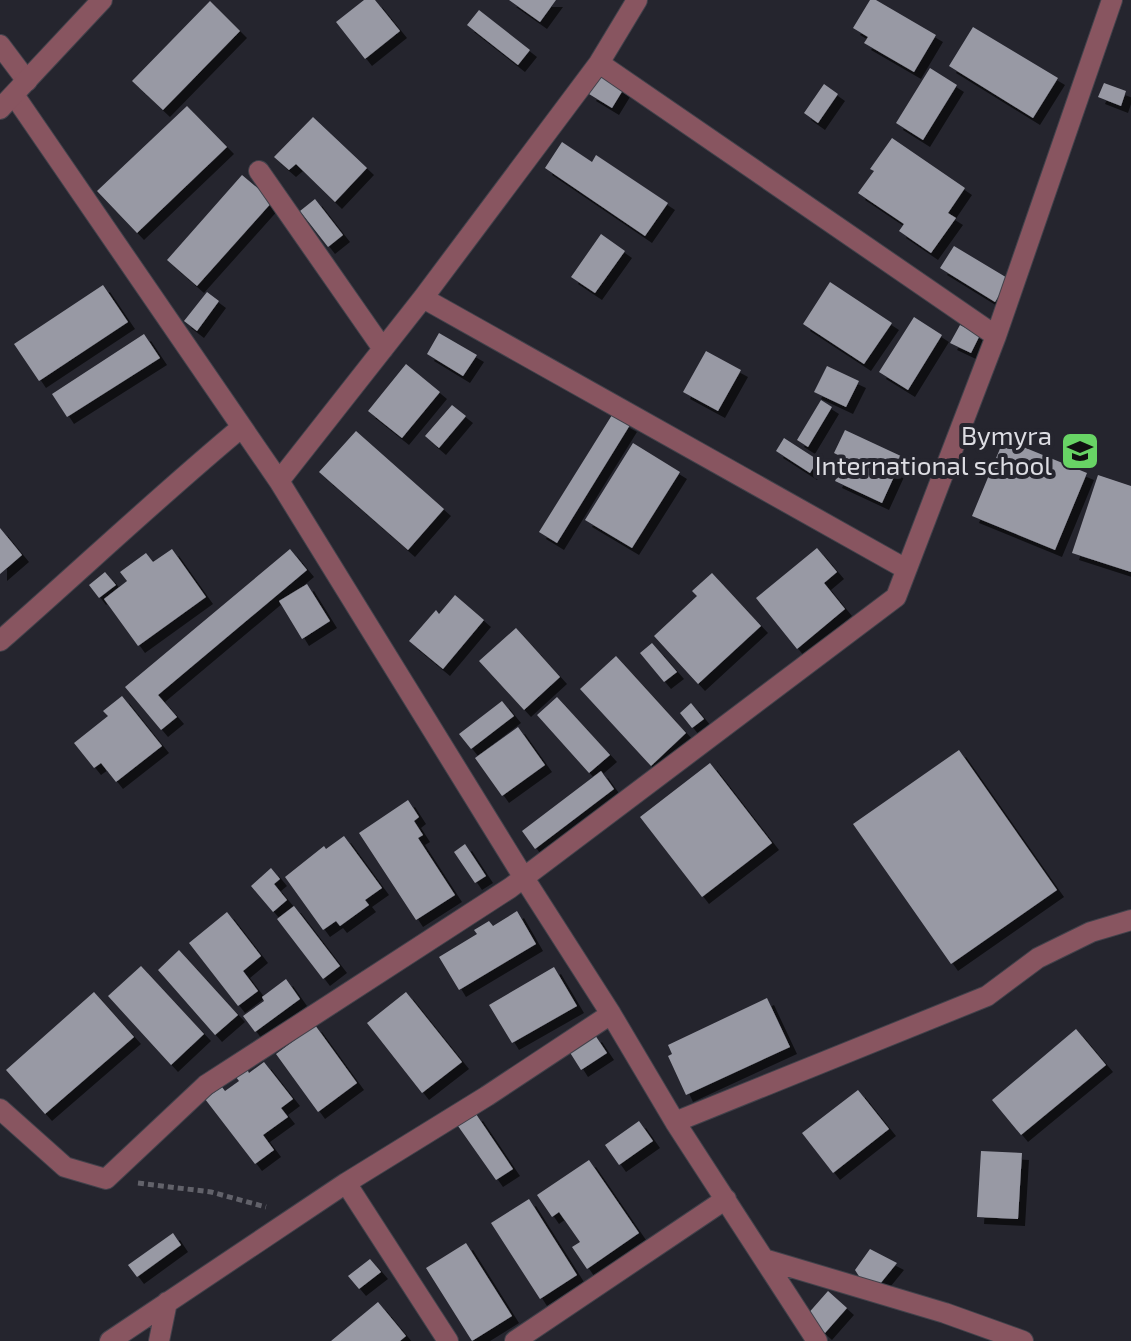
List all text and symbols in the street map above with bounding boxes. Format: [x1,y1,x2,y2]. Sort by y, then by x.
place label: Bymyra International school [815,419,1052,480]
school or university icon: Bymyra International school [1059,430,1101,472]

